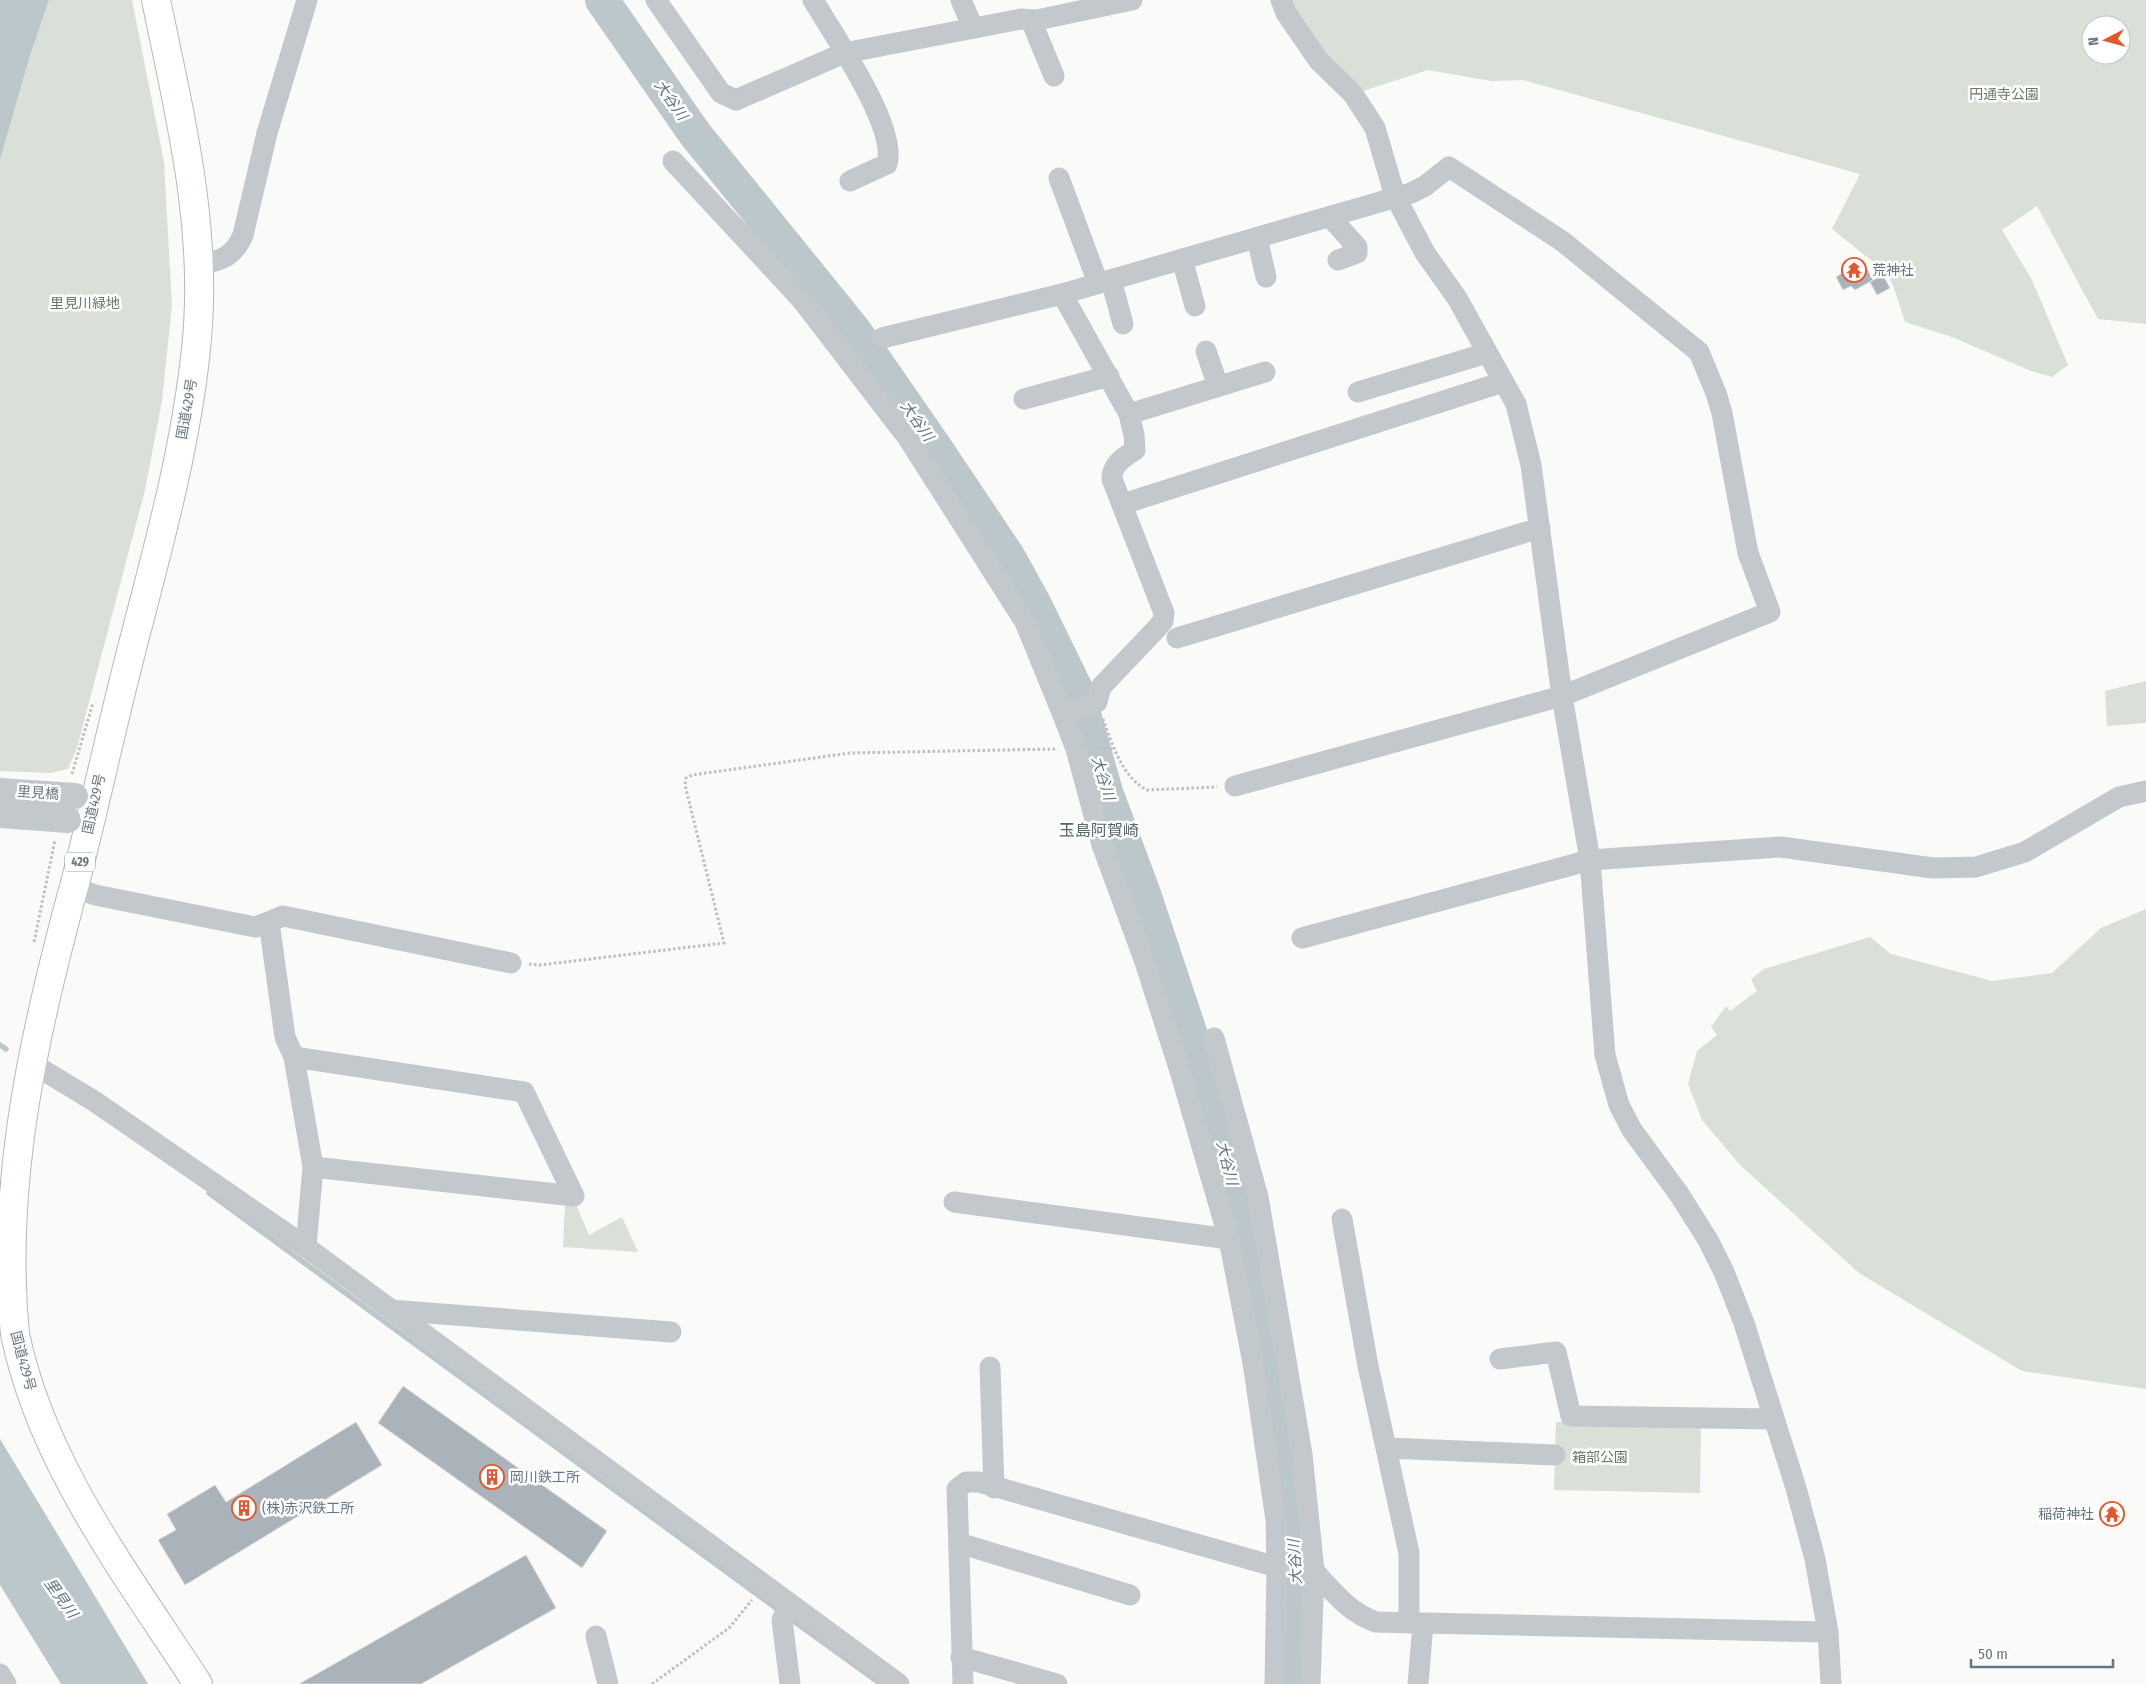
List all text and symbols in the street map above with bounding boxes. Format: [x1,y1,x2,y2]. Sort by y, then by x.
north arrow [2081,15,2131,65]
text: N [2085,36,2102,46]
water label: 大谷川 [651,76,692,125]
park label: 円通寺公園 [1969,86,2039,103]
temple icon: 荒神社 [1841,257,1867,283]
place label: 荒神社 [1872,262,1914,279]
park label: 里見川緑地 [50,295,120,312]
street label: 国道429号 [173,377,201,441]
water label: 大谷川 [897,397,938,446]
water label: 大谷川 [1088,754,1119,804]
street label: 国道429号 [79,772,109,836]
street label: 里見橋 [16,783,60,803]
district label: 玉島阿賀崎 [1059,821,1139,840]
road number: 429 [65,852,95,872]
water label: 大谷川 [1213,1139,1242,1189]
street label: 国道429号 [7,1329,39,1393]
park label: 箱部公園 [1572,1449,1628,1466]
building icon: 岡川鉄工所 [479,1464,505,1490]
place label: 岡川鉄工所 [510,1469,580,1486]
building icon: (株)赤沢鉄工所 [231,1495,257,1521]
place label: (株)赤沢鉄工所 [262,1500,354,1517]
temple icon: 稲荷神社 [2099,1501,2125,1527]
place label: 稲荷神社 [2038,1506,2094,1523]
water label: 大谷川 [1285,1537,1305,1585]
water label: 里見川 [40,1575,83,1623]
scale bar [1971,1636,2114,1668]
text: 50 m [1978,1645,2008,1663]

